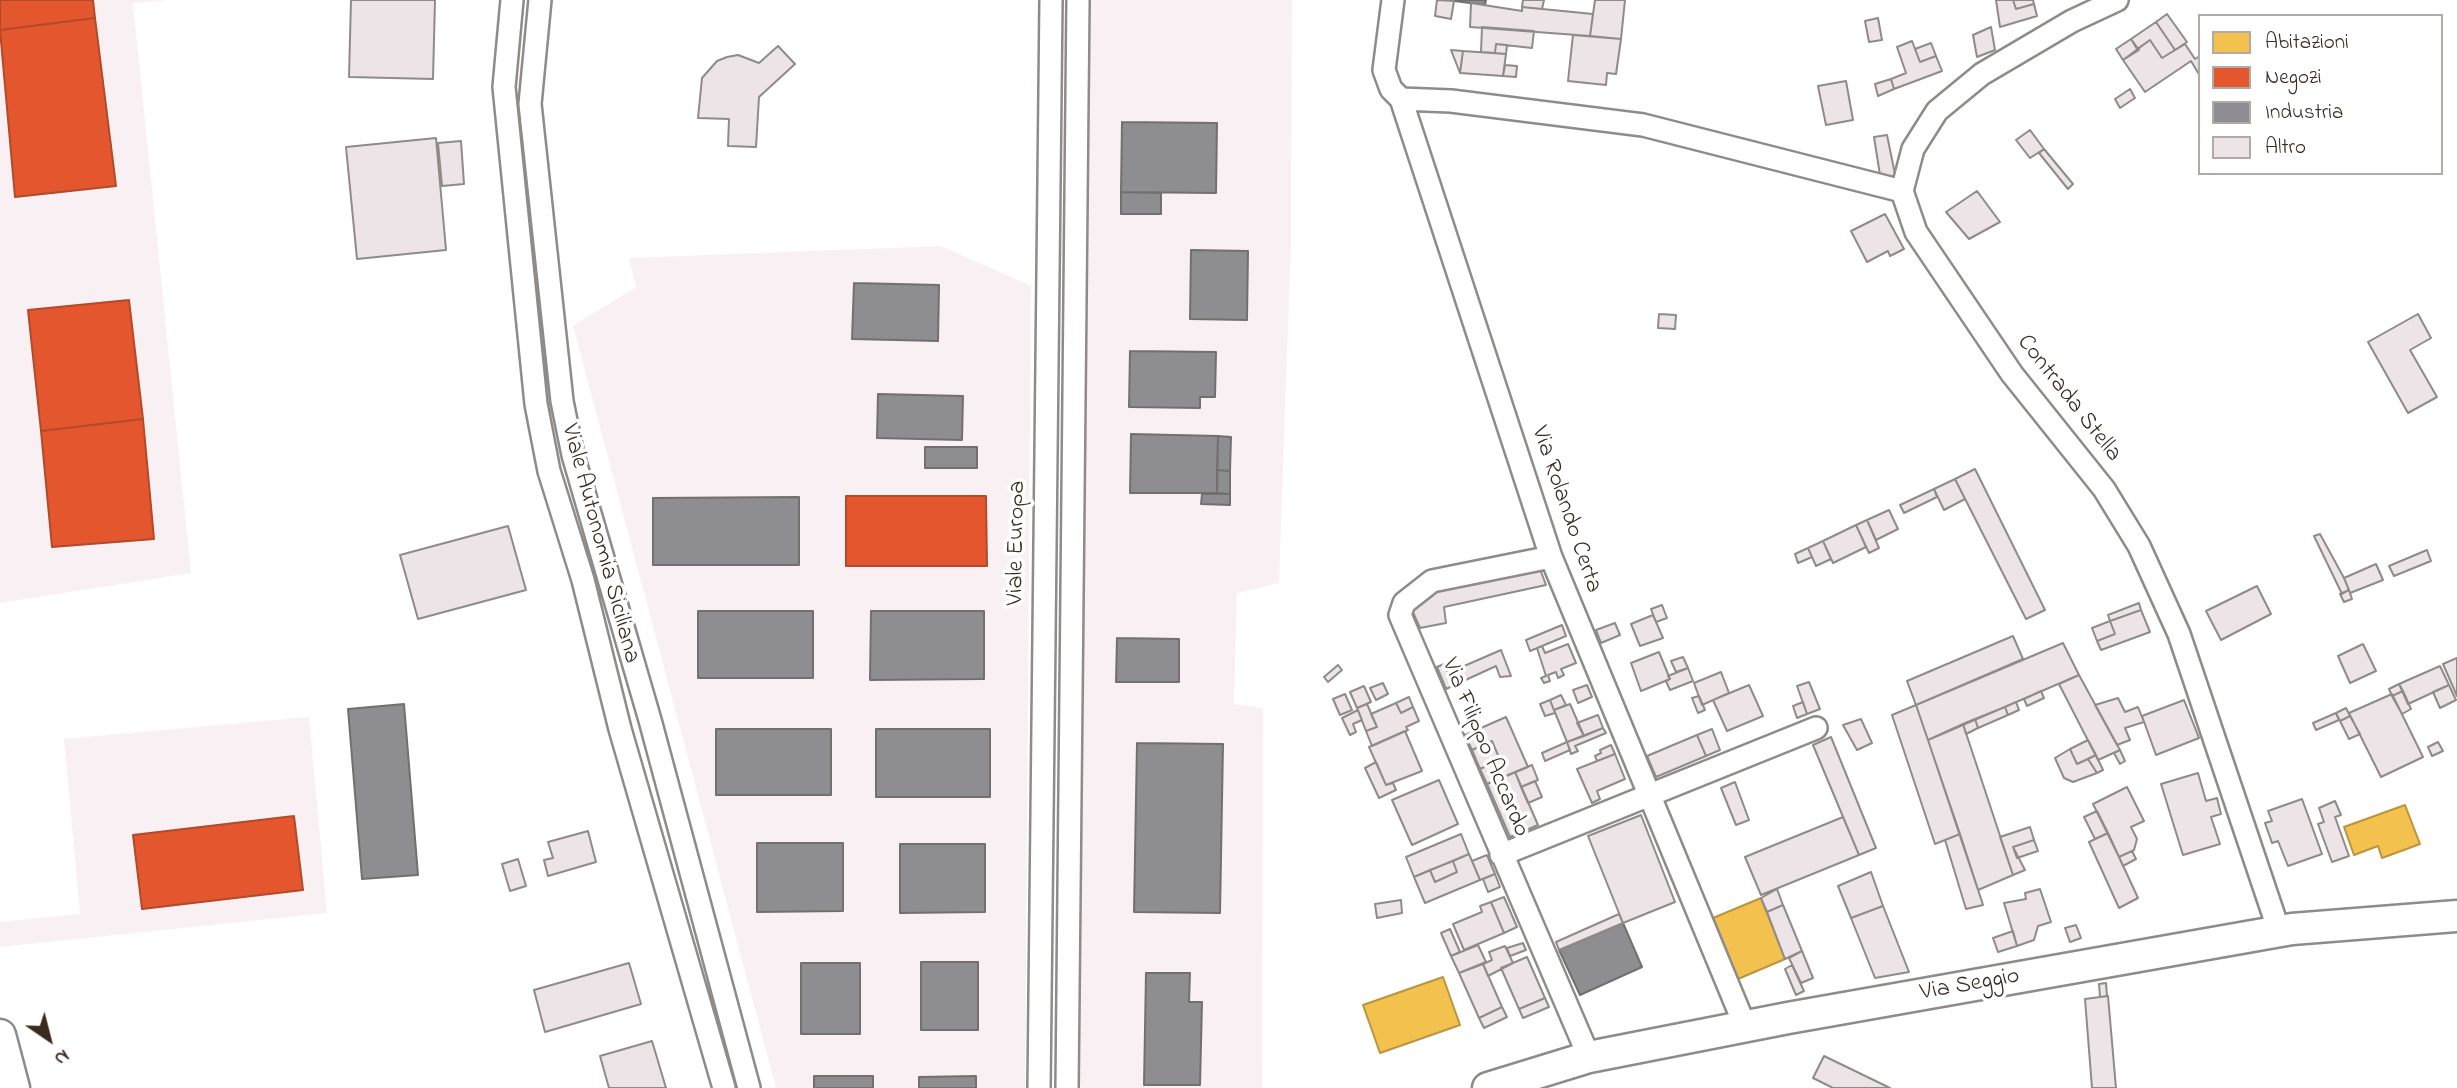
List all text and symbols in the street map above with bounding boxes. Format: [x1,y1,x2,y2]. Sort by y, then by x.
legend [2198,14,2443,175]
text: Abitazioni [2265,28,2349,58]
text: Negozi [2265,63,2322,93]
text: Industria [2265,98,2343,128]
text: Altro [2265,133,2306,163]
street label: Contrada Stella [2009,330,2127,468]
street label: Viale Autonomia Siciliana [553,421,645,667]
street label: Via Rolando Certa [1523,423,1607,597]
street label: Viale Europa [1003,480,1033,606]
street label: Via Filippo Accardo [1433,654,1535,842]
street label: Via Seggio [1918,963,2022,1009]
north arrow [14,1004,84,1074]
text: N [48,1042,74,1071]

